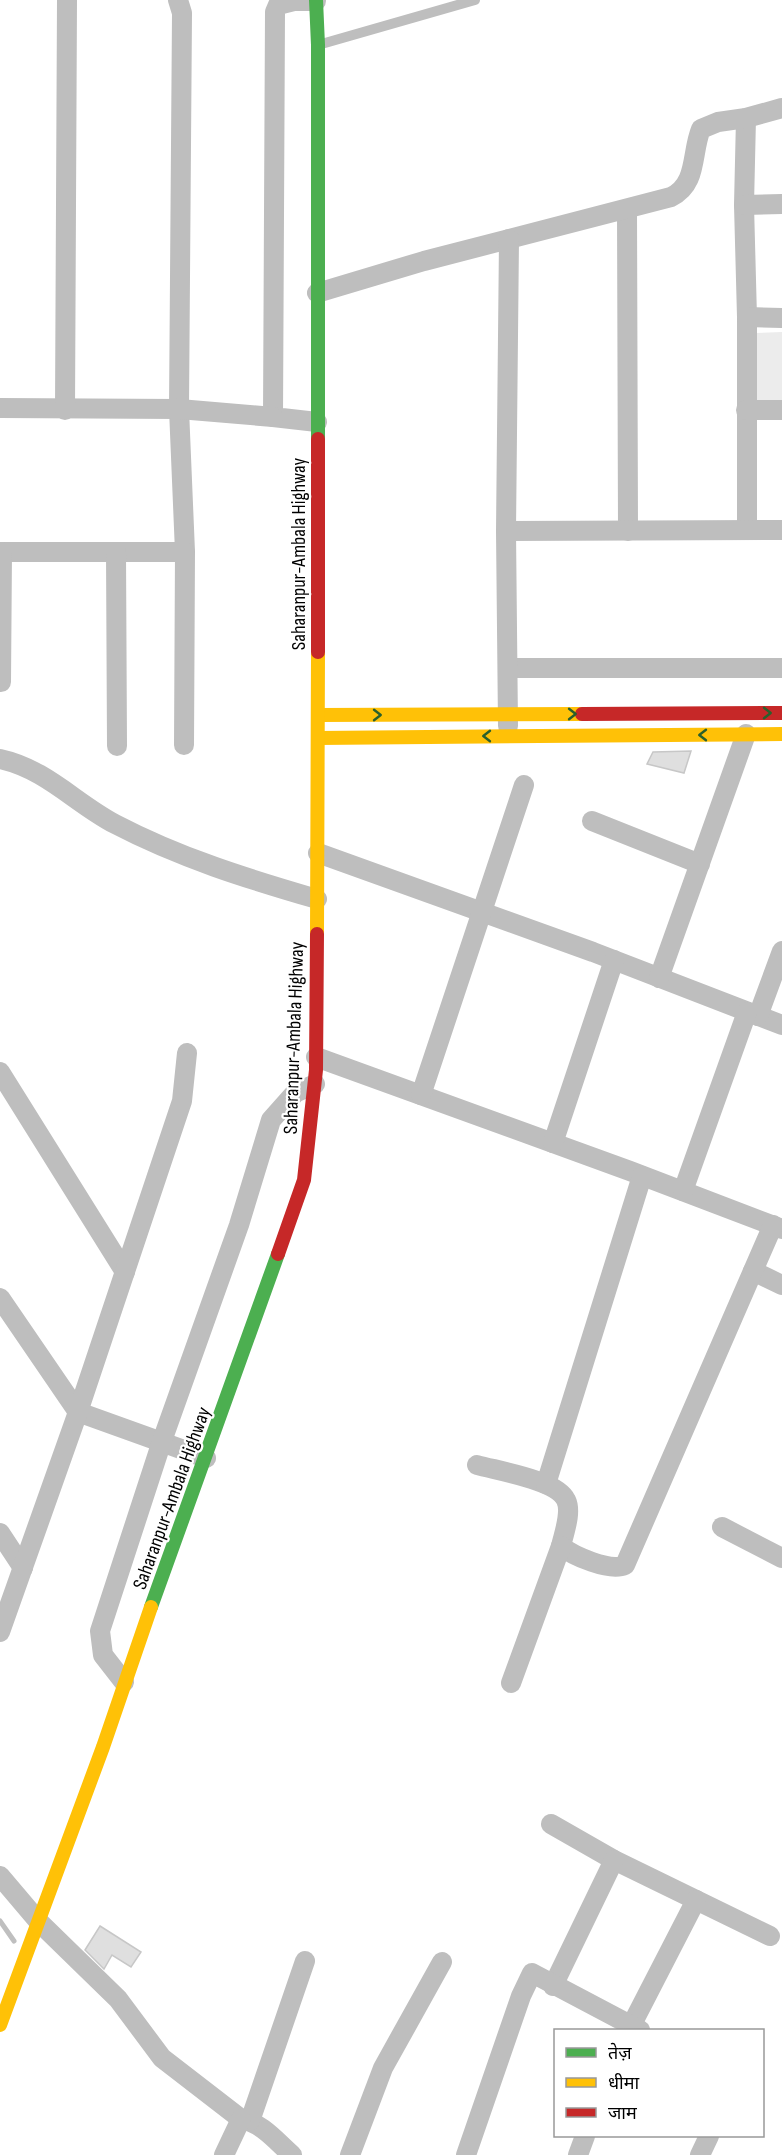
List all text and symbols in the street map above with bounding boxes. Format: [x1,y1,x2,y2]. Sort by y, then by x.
street label: Saharanpur-Ambala Highway [287,457,311,650]
one-way arrow [762,707,771,719]
one-way arrow [567,708,576,720]
one-way arrow [372,709,381,721]
one-way arrow [698,729,707,741]
one-way arrow [482,730,491,743]
street label: Saharanpur-Ambala Highway [279,941,309,1135]
street label: Saharanpur-Ambala Highway [128,1404,216,1593]
legend [554,2029,764,2137]
text: तेज़ [608,2042,632,2064]
text: धीमा [608,2073,639,2094]
text: जाम [608,2103,638,2124]

